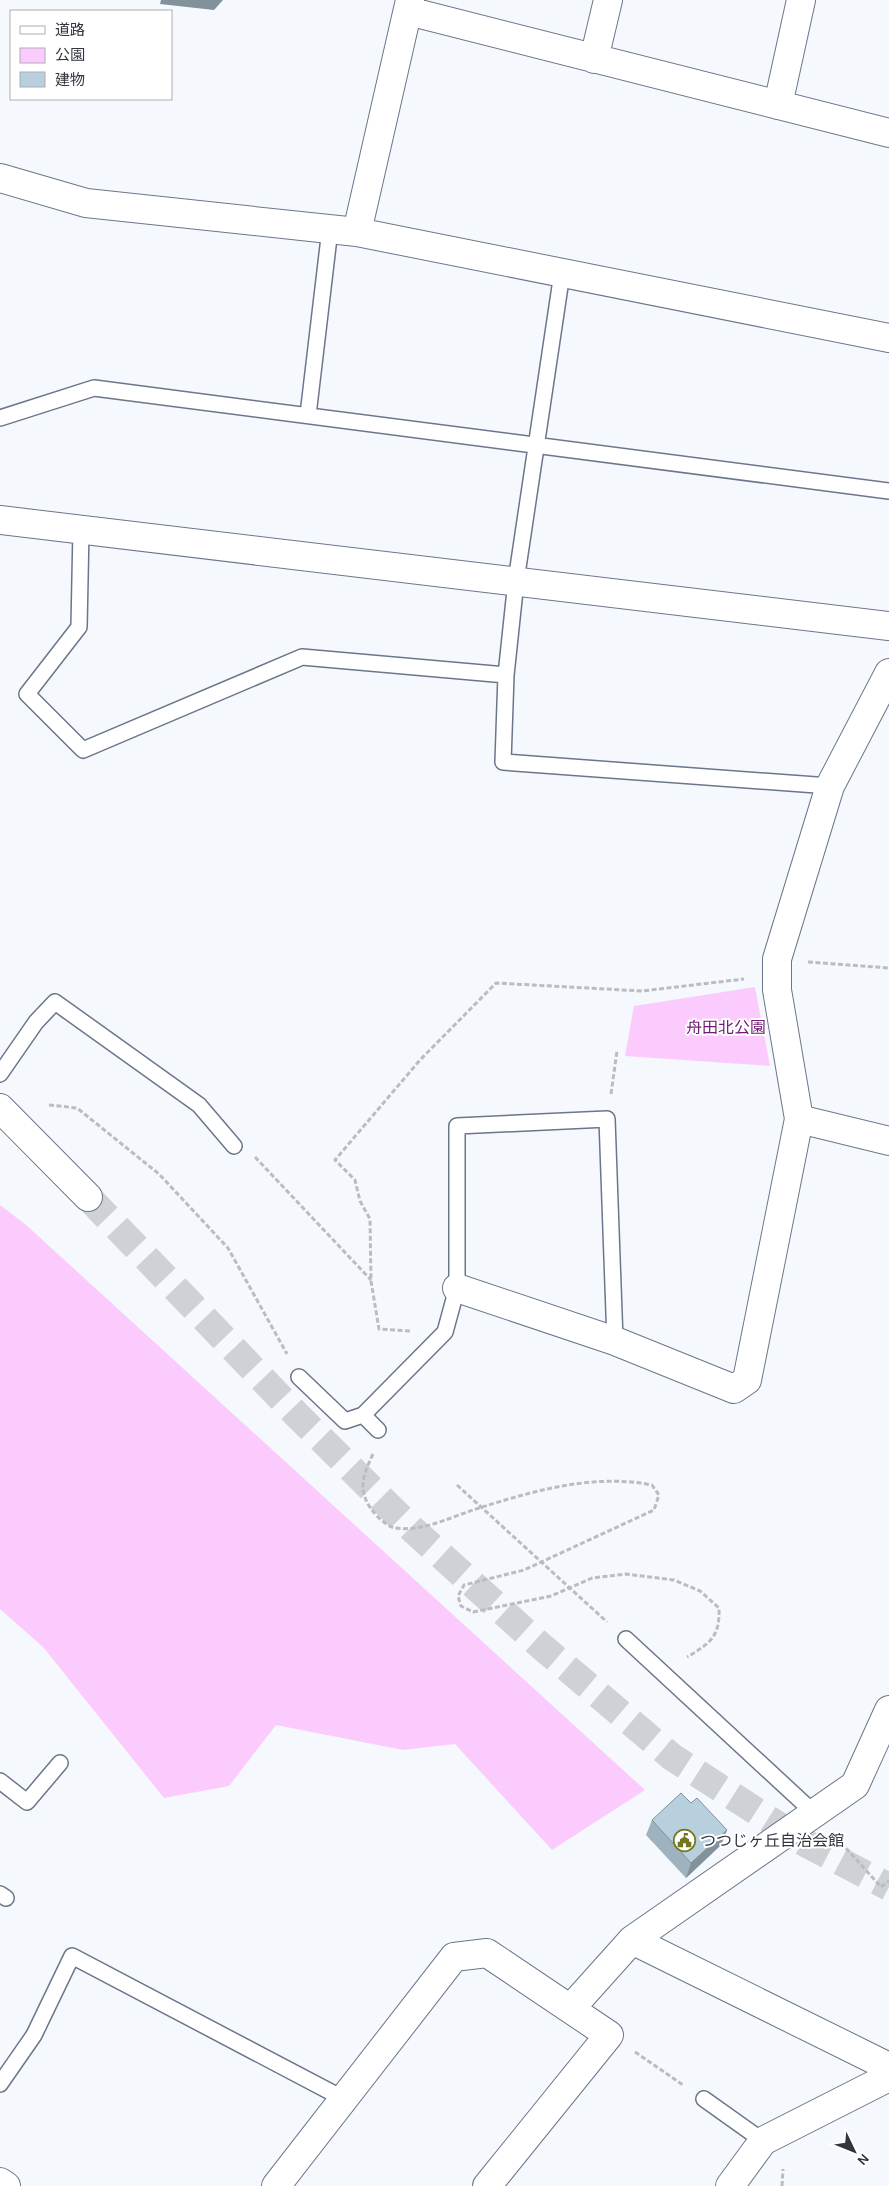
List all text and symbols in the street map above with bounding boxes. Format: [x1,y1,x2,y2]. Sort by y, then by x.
legend [10,10,172,100]
text: 道路 [55,21,85,39]
text: 公園 [55,46,85,64]
text: 建物 [55,71,85,89]
park label: 舟田北公園 [686,1018,766,1037]
public building icon: つつじヶ丘自治会館 [672,1828,696,1852]
place label: つつじヶ丘自治会館 [700,1831,844,1850]
north arrow [829,2126,879,2176]
text: N [853,2150,873,2169]

